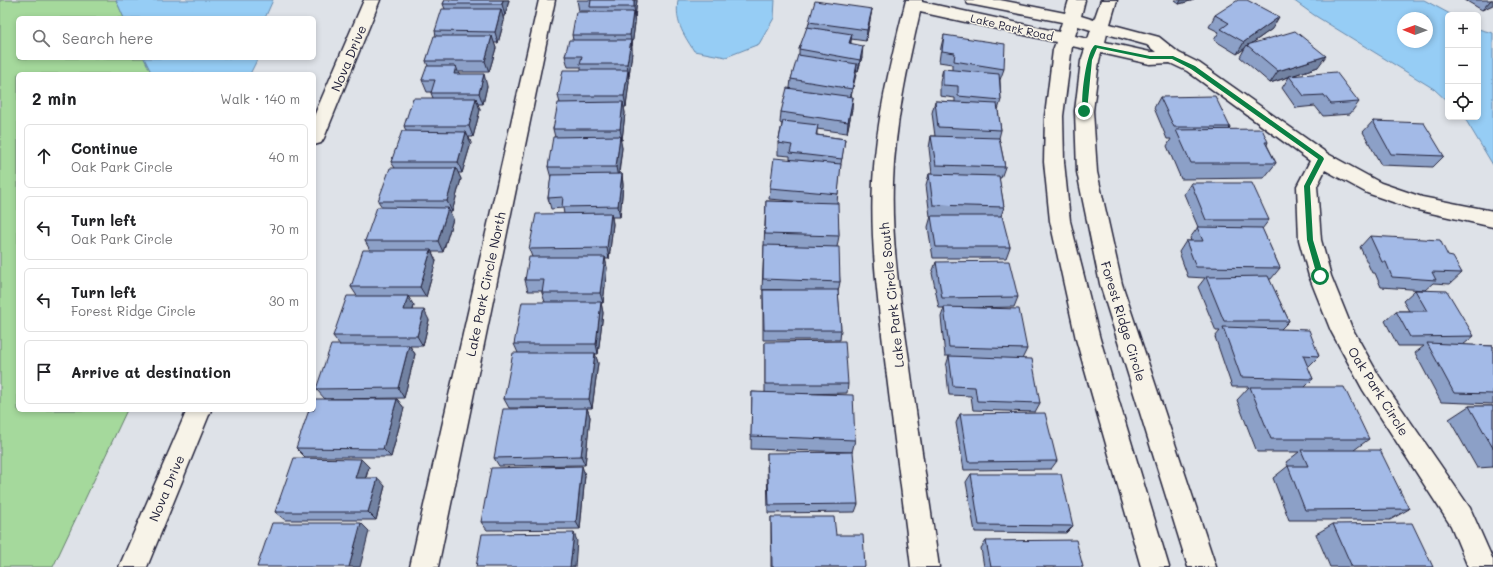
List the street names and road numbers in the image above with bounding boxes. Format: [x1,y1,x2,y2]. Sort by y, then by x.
street label: Lake Park Road [969,10,1055,44]
street label: Nova Drive [326,22,370,94]
street label: Lake Park Circle North [461,210,509,358]
street label: Lake Park Circle South [875,222,907,368]
street label: Forest Ridge Circle [1098,259,1150,383]
street label: Oak Park Circle [1345,343,1413,439]
street label: Nova Drive [144,452,188,524]

